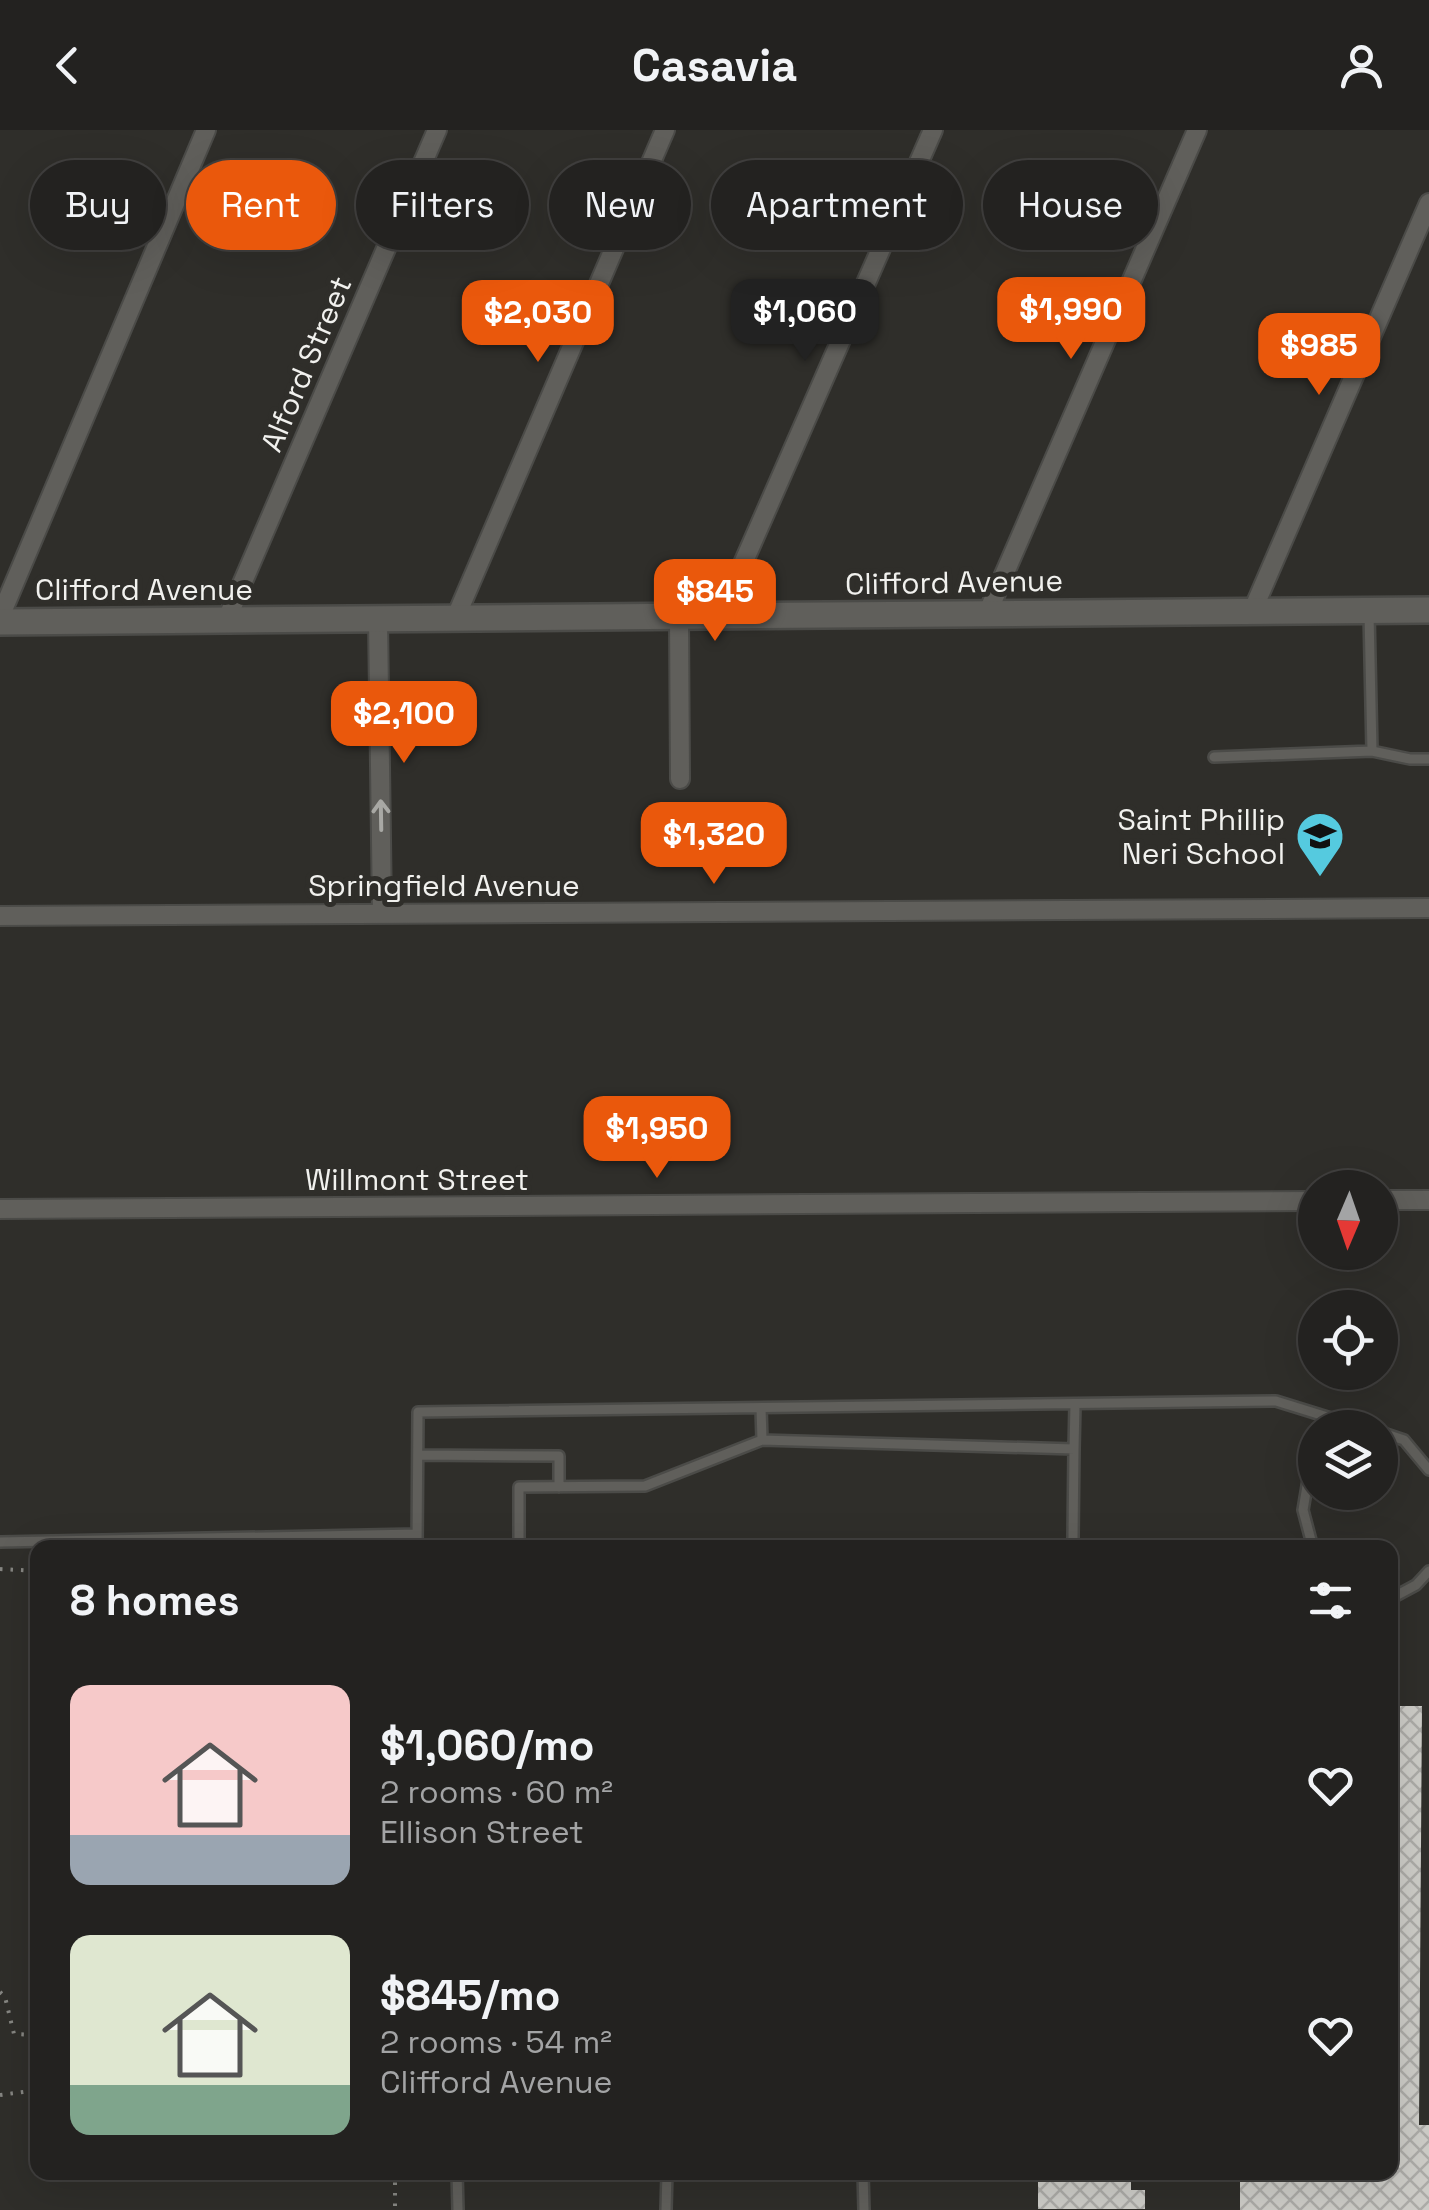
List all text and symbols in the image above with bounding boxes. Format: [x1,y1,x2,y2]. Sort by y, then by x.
text: Casavia [632,37,797,94]
icon: back [40,38,95,93]
icon: person [1334,38,1389,93]
chip: Buy [30,160,166,250]
chip: Rent [186,160,336,250]
chip: Filters [356,160,529,250]
chip: New [549,160,691,250]
chip: Apartment [711,160,963,250]
chip: House [983,160,1158,250]
street label: Alford Street [252,270,360,458]
pin: $1,990 [990,277,1152,362]
pin: $1,060 [724,279,886,364]
pin: $2,030 [457,280,619,365]
text: $1,990 [1019,289,1123,329]
text: $1,060 [753,291,857,331]
text: $2,030 [484,292,592,332]
pin: $985 [1260,313,1378,398]
text: $985 [1280,325,1358,365]
pin: $845 [656,559,774,644]
street label: Clifford Avenue [845,561,1063,603]
street label: Clifford Avenue [35,570,253,609]
text: $845 [676,571,754,611]
pin: $2,100 [323,681,485,766]
text: $2,100 [353,693,455,733]
one-way arrow [371,799,390,831]
place label: Saint Phillip Neri School [1117,800,1285,873]
pin: $1,320 [633,802,795,887]
school or university icon: Saint Phillip Neri School [1294,810,1346,878]
text: $1,320 [663,814,765,854]
street label: Springfield Avenue [308,866,580,905]
pin: $1,950 [576,1096,738,1181]
text: $1,950 [606,1108,708,1148]
street label: Willmont Street [305,1160,529,1199]
north arrow [1298,1170,1398,1270]
map controls [1298,1170,1398,1510]
button: locate [1298,1290,1398,1390]
button: layers [1298,1410,1398,1510]
icon: filters [1303,1573,1358,1628]
text: 8 homes [70,1574,240,1627]
text: $1,060/mo [380,1719,595,1772]
icon: home [150,1725,270,1845]
icon: heart [1303,1758,1358,1813]
text: 2 rooms · 60 m² [380,1772,613,1812]
text: Ellison Street [380,1812,584,1852]
text: $845/mo [380,1969,560,2022]
icon: home [150,1975,270,2095]
icon: heart [1303,2008,1358,2063]
text: 2 rooms · 54 m² [380,2022,612,2062]
text: Clifford Avenue [380,2062,613,2102]

